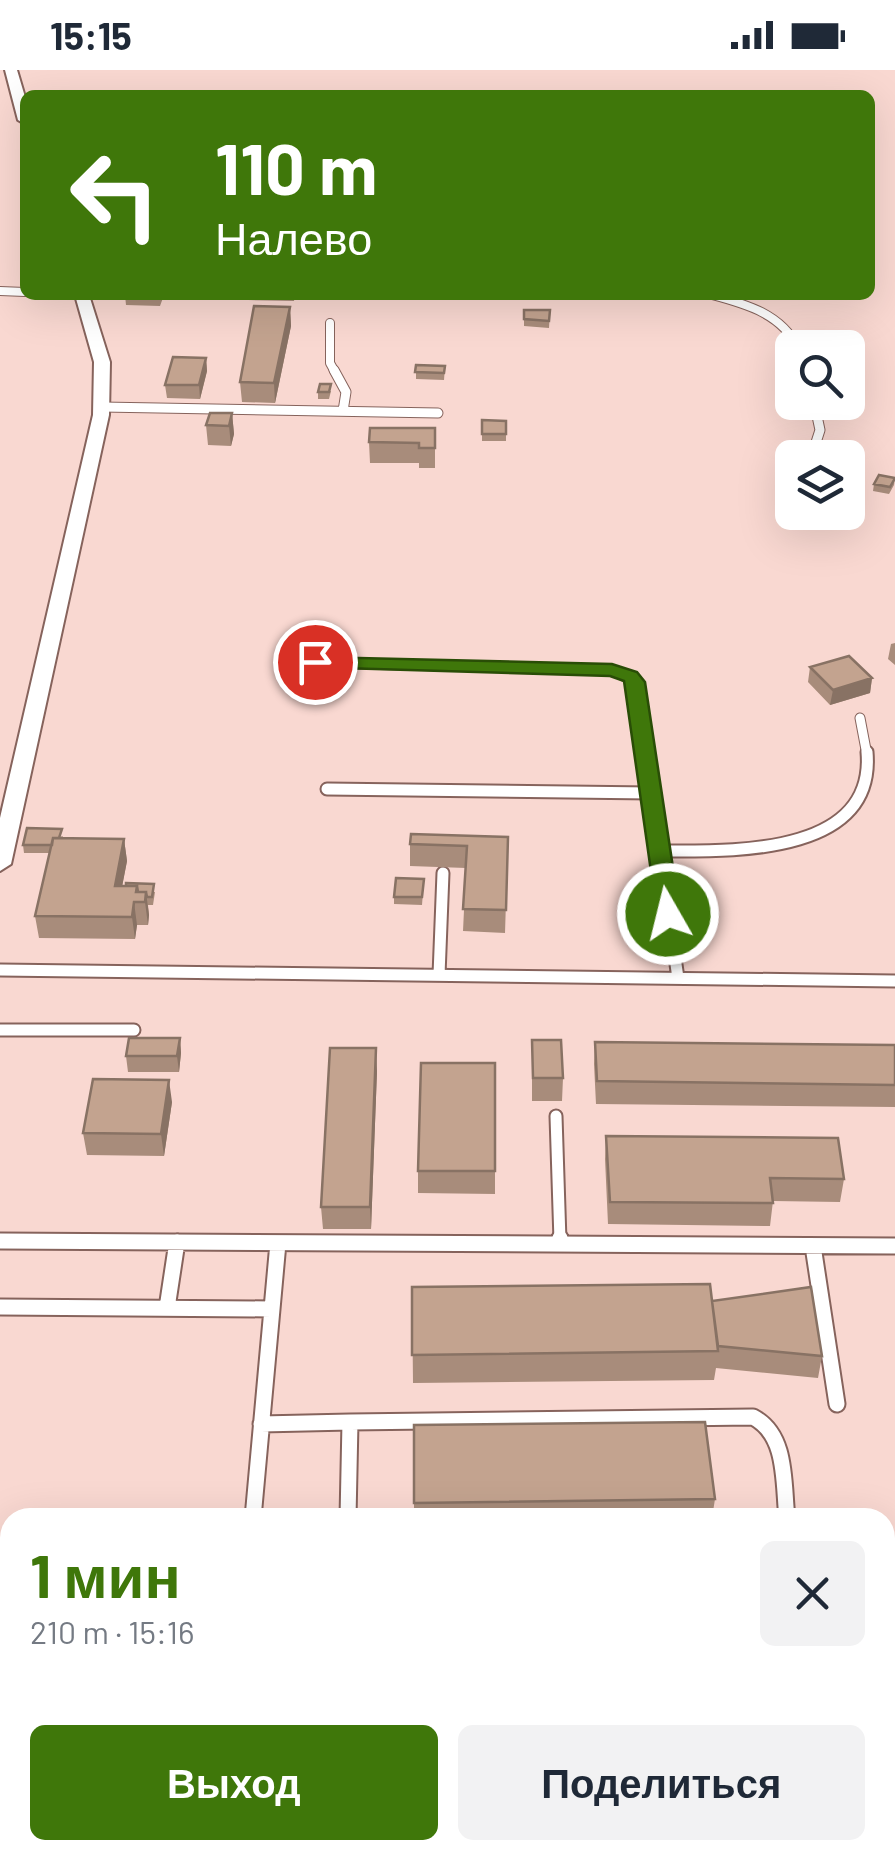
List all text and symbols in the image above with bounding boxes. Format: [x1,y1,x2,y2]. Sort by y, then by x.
text: 15:15 [50,12,132,58]
text: 110 m [215,125,377,209]
icon: left [50,130,180,260]
text: Налево [215,210,372,264]
map controls [775,330,865,530]
button: search [775,330,865,420]
button: layers [775,440,865,530]
pin [273,620,358,705]
icon: arrive [288,635,343,690]
position arrow [616,862,720,966]
text: 1 мин [30,1538,181,1610]
button: close [760,1541,865,1646]
text: 210 m · 15:16 [30,1612,195,1650]
button: Выход [30,1725,438,1840]
button: Поделиться [458,1725,865,1840]

